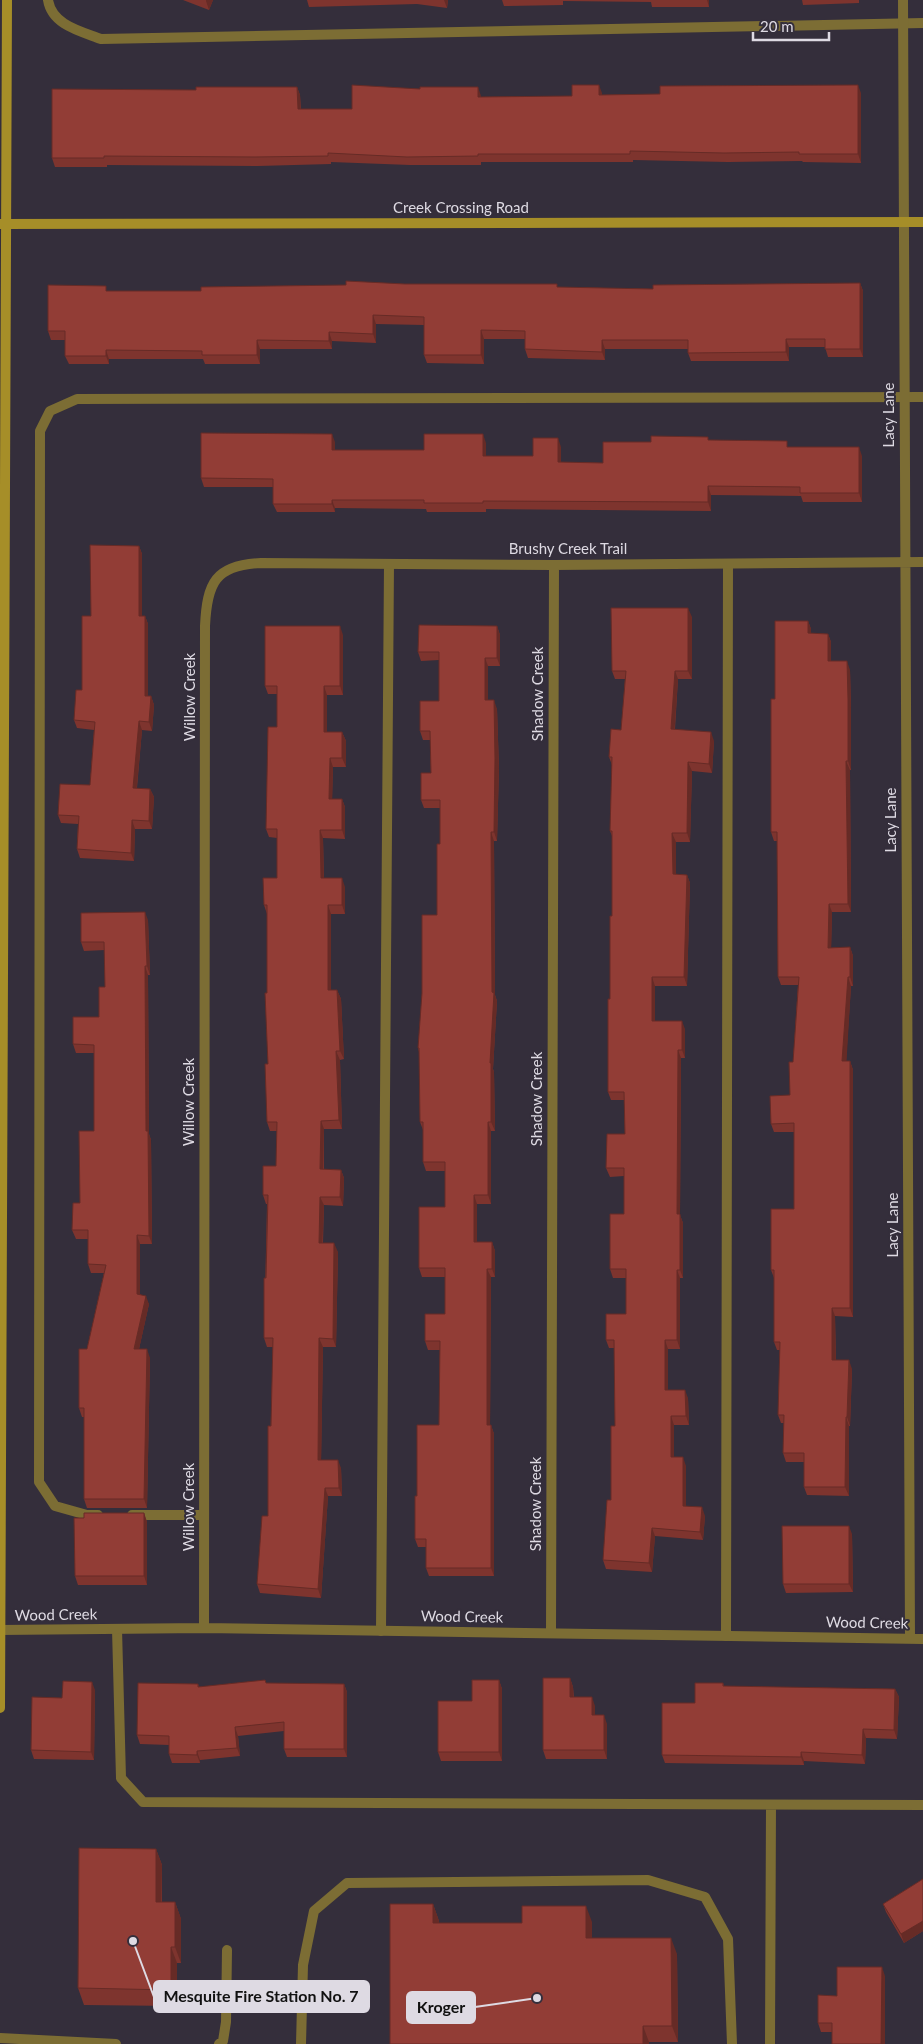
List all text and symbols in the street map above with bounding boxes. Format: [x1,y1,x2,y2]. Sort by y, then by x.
scale bar [753,10,829,42]
text: 20 m [760,17,794,35]
street label: Creek Crossing Road [393,198,529,216]
street label: Lacy Lane [879,382,897,447]
street label: Brushy Creek Trail [509,539,627,557]
street label: Shadow Creek [528,646,546,741]
street label: Willow Creek [180,652,198,741]
street label: Lacy Lane [881,787,899,852]
street label: Shadow Creek [527,1051,545,1146]
street label: Willow Creek [179,1057,197,1146]
street label: Lacy Lane [883,1192,901,1257]
street label: Shadow Creek [526,1456,544,1551]
street label: Willow Creek [179,1462,197,1551]
street label: Wood Creek [15,1604,98,1624]
street label: Wood Creek [421,1606,504,1626]
street label: Wood Creek [826,1612,909,1632]
callout: Mesquite Fire Station No. 7 [154,1981,369,2012]
text: Mesquite Fire Station No. 7 [163,1986,359,2005]
callout: Kroger [407,1992,475,2023]
text: Kroger [417,1997,465,2016]

